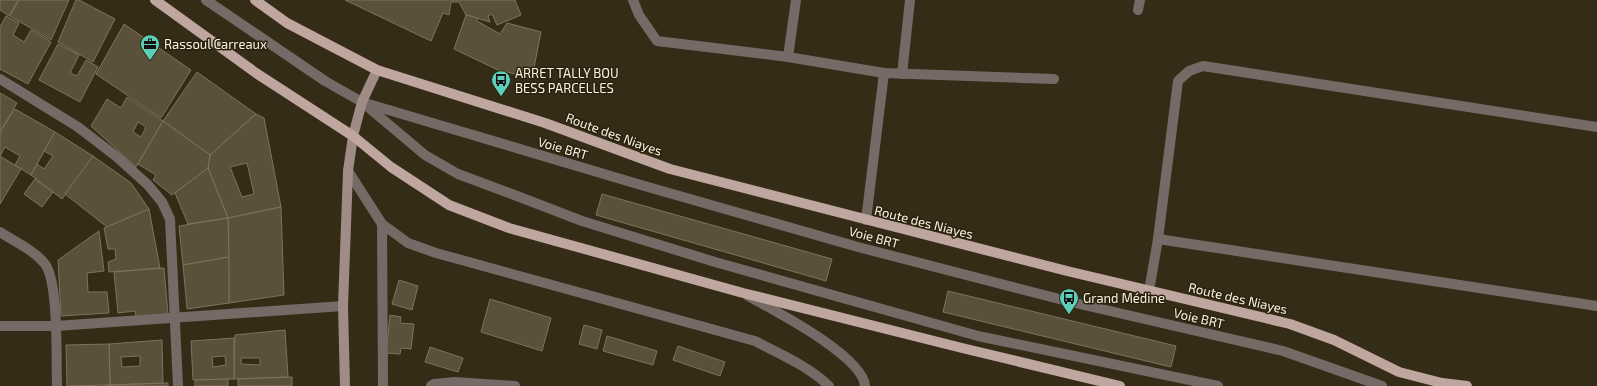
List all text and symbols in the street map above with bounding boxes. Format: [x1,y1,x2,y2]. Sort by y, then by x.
office icon: Rassoul Carreaux [139,33,161,61]
place label: Rassoul Carreaux [164,36,267,52]
place label: ARRET TALLY BOU BESS PARCELLES [515,65,619,96]
bus stop icon: ARRET TALLY BOU BESS PARCELLES [490,69,512,97]
street label: Route des Niayes [564,109,664,159]
street label: Voie BRT [536,133,590,163]
street label: Route des Niayes [873,202,975,242]
street label: Voie BRT [847,223,901,251]
street label: Route des Niayes [1187,279,1289,317]
bus stop icon: Grand Médine [1058,287,1080,315]
place label: Grand Médine [1083,290,1165,306]
street label: Voie BRT [1172,304,1226,332]

